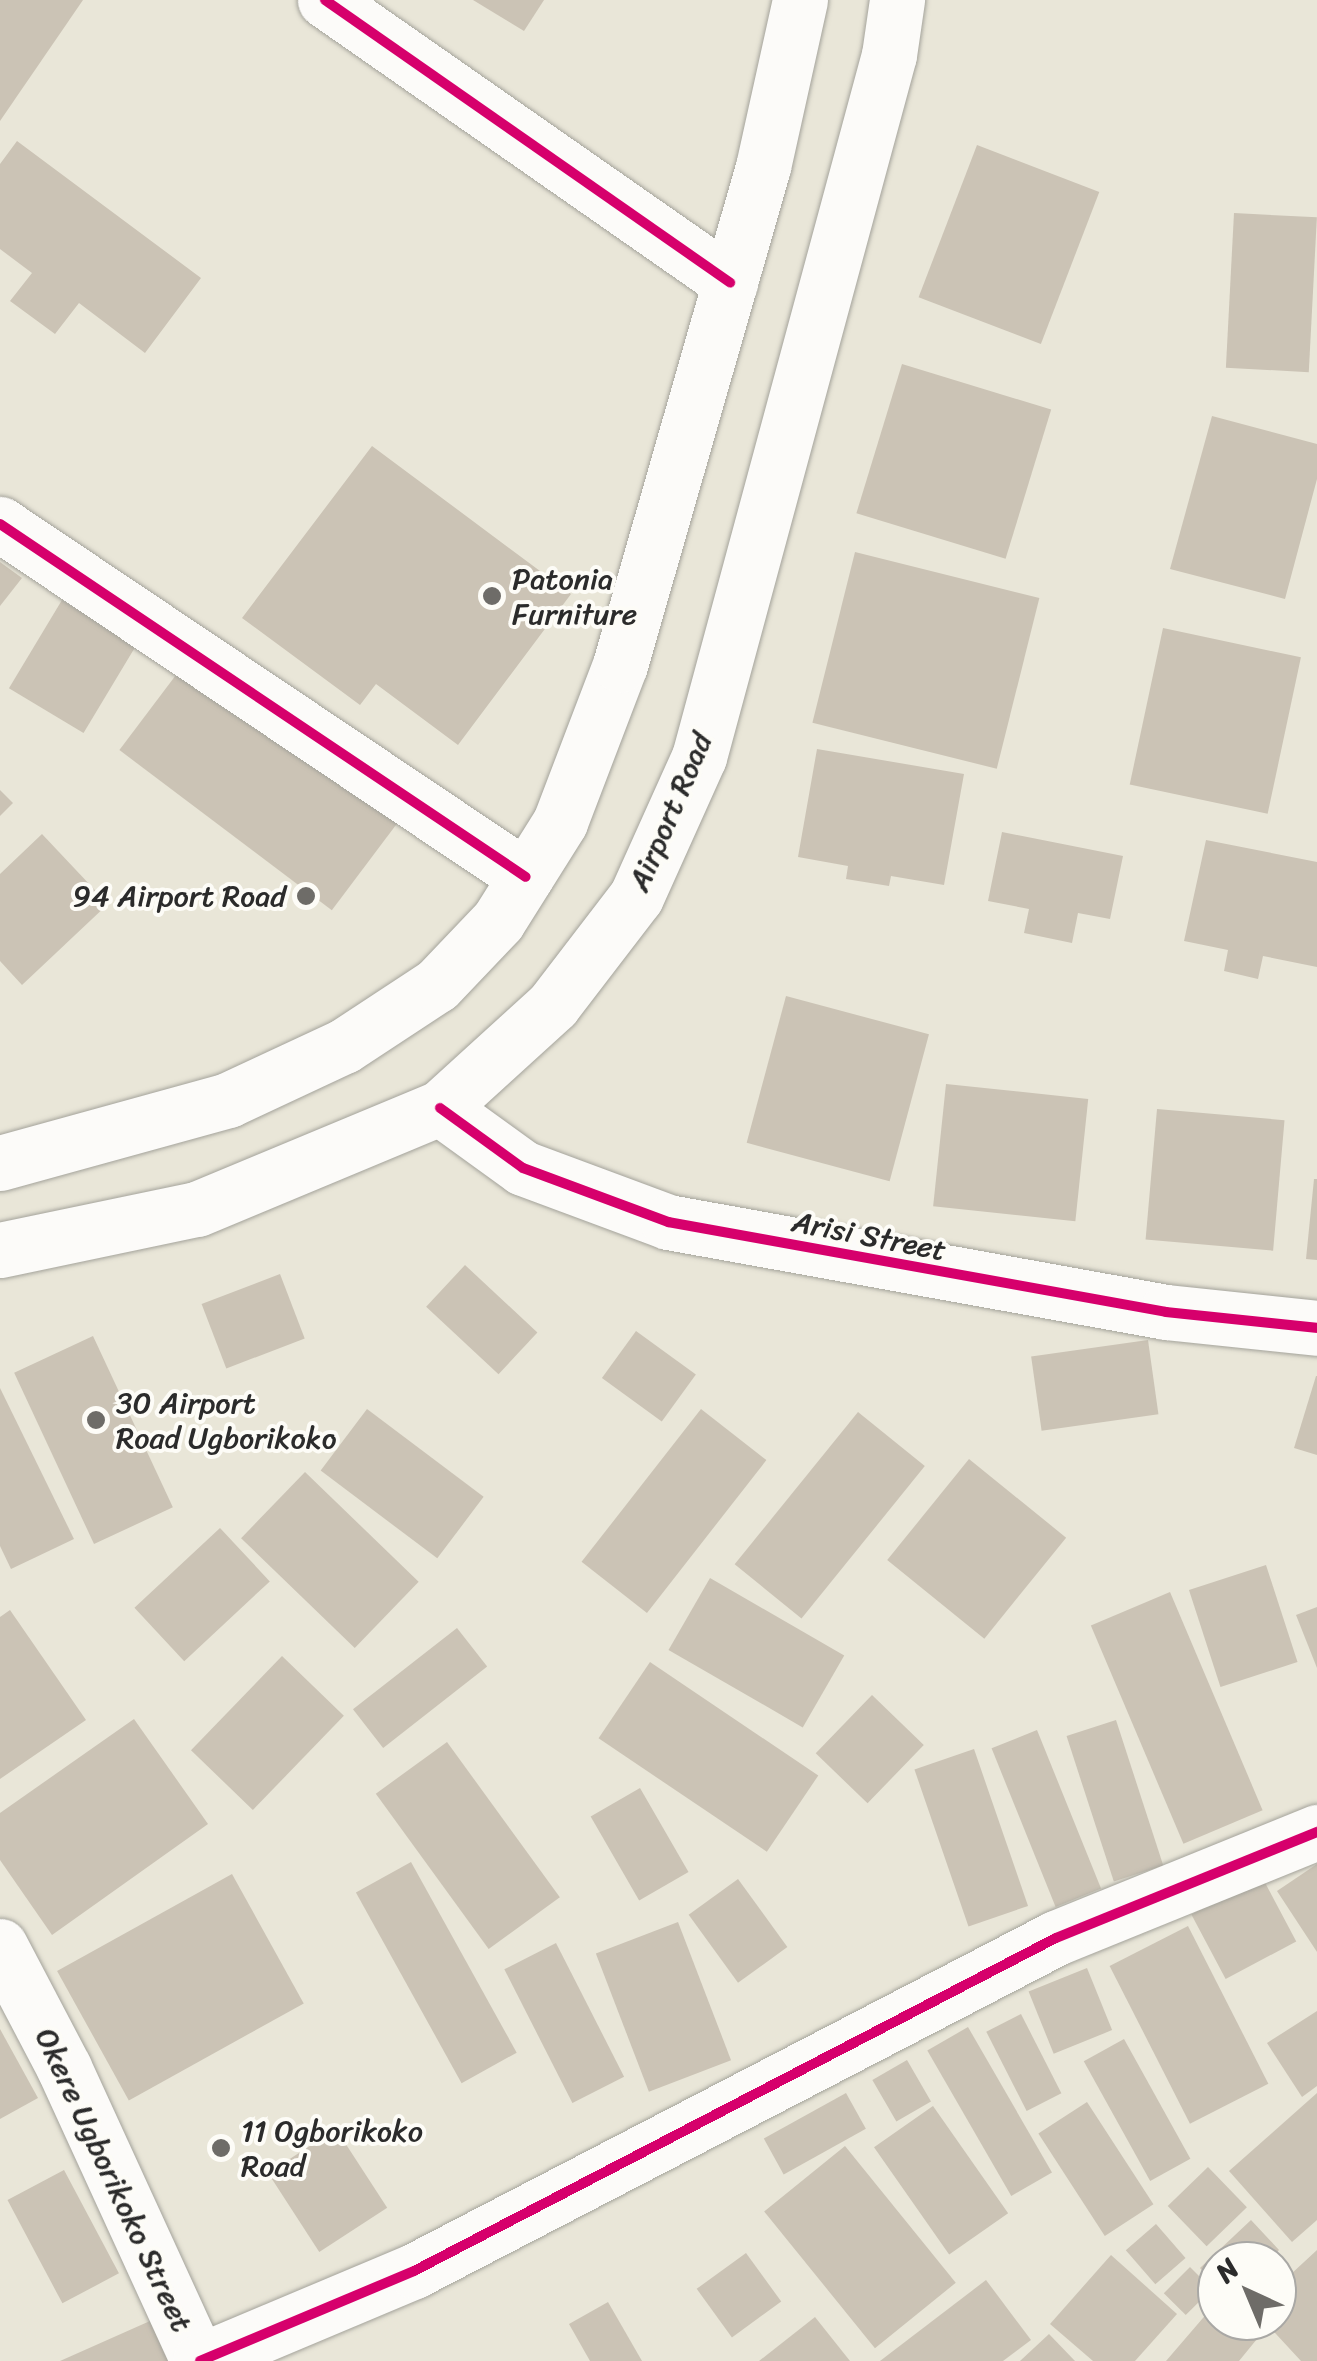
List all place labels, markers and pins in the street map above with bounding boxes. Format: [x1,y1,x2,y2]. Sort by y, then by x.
place label: Patonia Furniture [512,561,637,632]
marker: Patonia Furniture [481,585,503,607]
place label: 94 Airport Road [72,878,286,914]
marker: 94 Airport Road [295,885,317,907]
place label: 30 Airport Road Ugborikoko [116,1385,337,1456]
marker: 30 Airport Road Ugborikoko [85,1409,107,1431]
place label: 11 Ogborikoko Road [241,2113,423,2184]
marker: 11 Ogborikoko Road [210,2137,232,2159]

